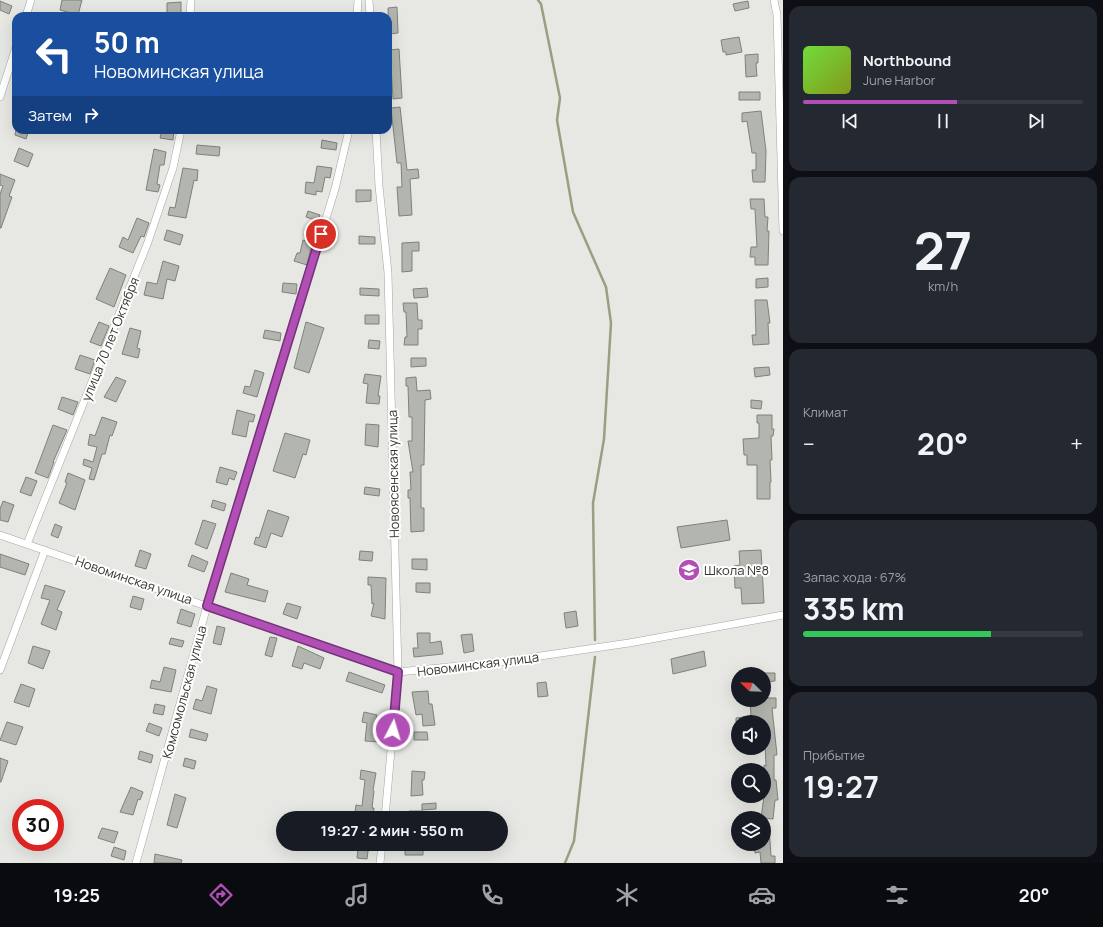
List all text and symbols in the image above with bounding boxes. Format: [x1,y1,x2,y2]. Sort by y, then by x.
text: 50 m [94,23,160,61]
icon: left [28,28,80,80]
text: Northbound [863,50,951,71]
text: Новоминская улица [94,59,264,83]
text: June Harbor [863,71,936,89]
icon: right [80,104,102,126]
text: Затем [28,105,72,126]
icon: previous [839,110,861,132]
icon: pause [932,110,954,132]
icon: next [1025,110,1047,132]
text: 27 [914,215,972,286]
pin [304,217,338,251]
icon: arrive [310,223,332,245]
street label: улица 70 лет Октября [77,274,143,404]
text: km/h [928,277,958,295]
text: Климат [803,403,848,421]
street label: Новоясенская улица [383,410,403,538]
text: 20° [917,423,968,464]
text: − [803,429,815,459]
text: + [1070,429,1083,459]
street label: Новоминская улица [73,552,195,608]
school or university icon: Школа №8 [676,557,702,583]
place label: Школа №8 [704,561,769,579]
text: Запас хода · 67% [803,568,906,586]
text: 335 km [803,588,905,629]
street label: Комсомольская улица [158,623,210,761]
street label: Новоминская улица [416,648,540,680]
north arrow [731,667,771,707]
map controls [731,667,771,851]
position arrow [372,709,414,751]
button: sound [731,715,771,755]
text: Прибытие [803,746,865,764]
button: search [731,763,771,803]
text: 19:27 [803,766,879,807]
speed limit sign: 30 [12,799,64,851]
button: layers [731,811,771,851]
text: 19:27 · 2 мин · 550 m [320,820,464,841]
icon: directions [207,881,235,909]
icon: music [343,881,371,909]
icon: phone [478,881,506,909]
icon: climate [613,881,641,909]
icon: car [748,881,776,909]
icon: filters [883,881,911,909]
text: 19:25 [54,883,100,907]
text: 20° [1019,883,1049,907]

